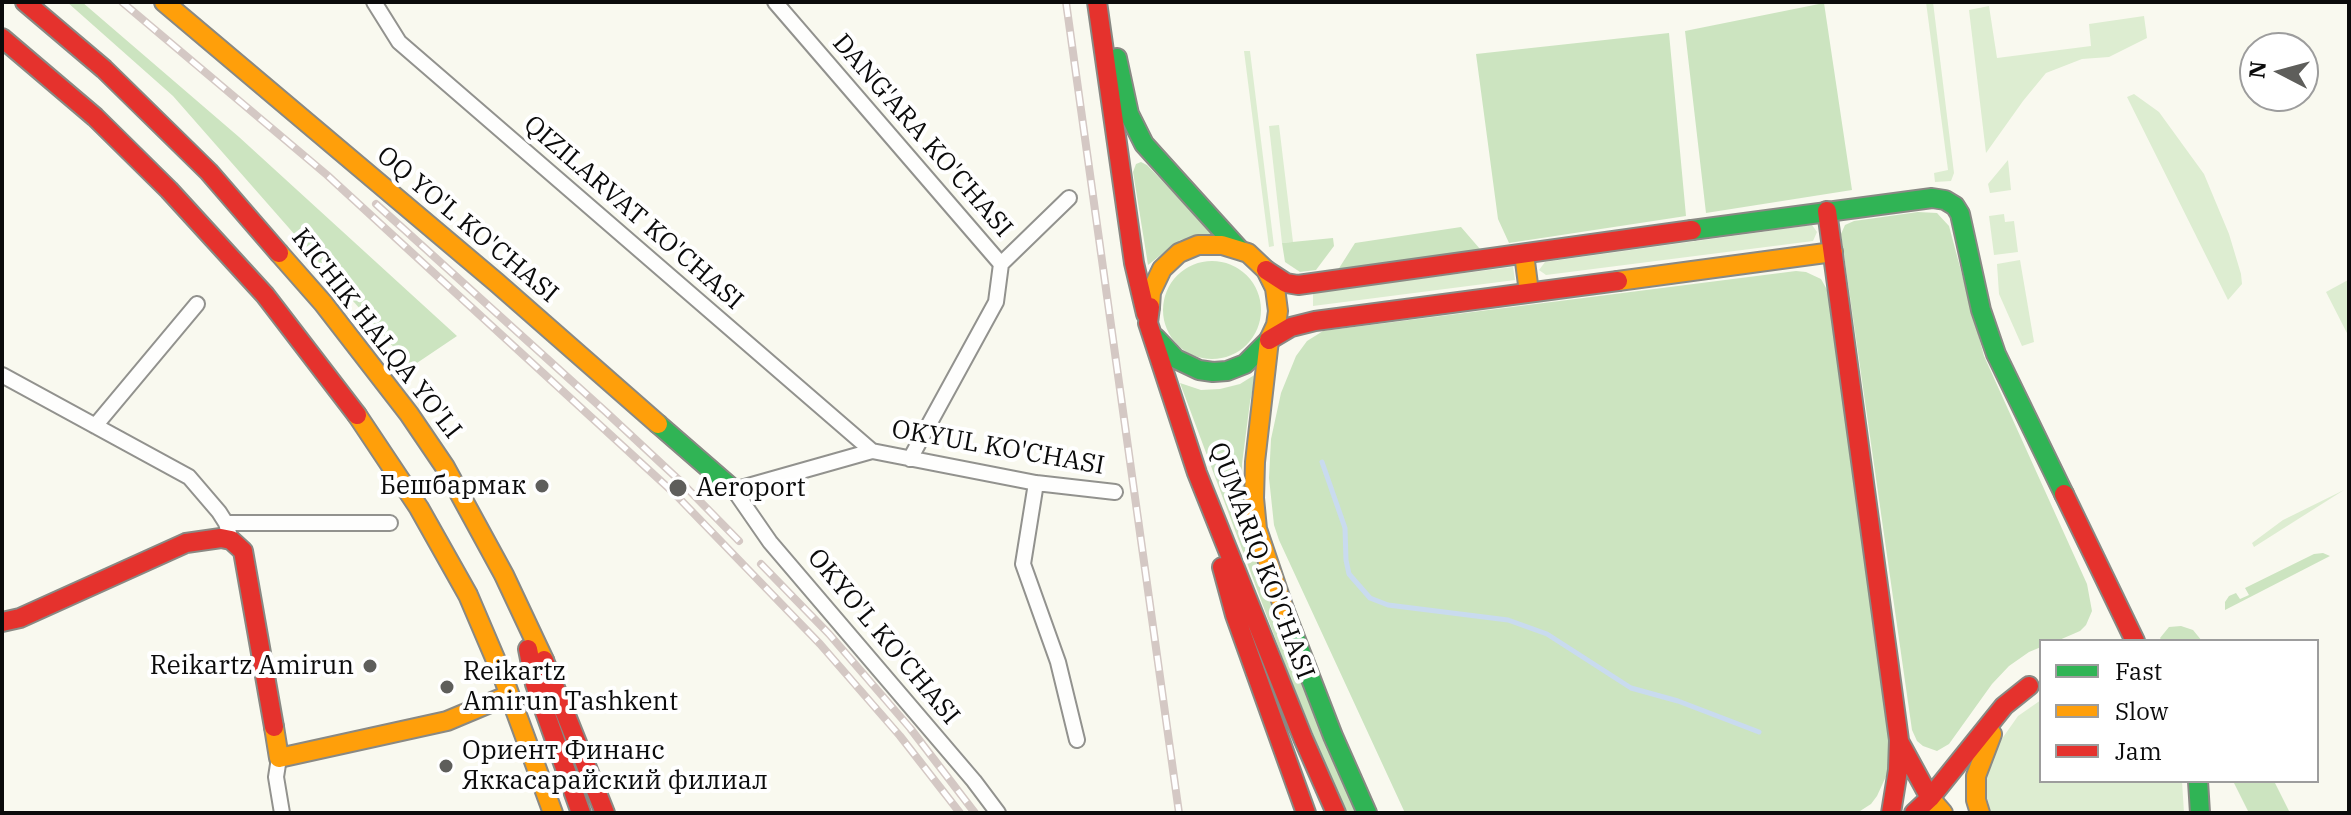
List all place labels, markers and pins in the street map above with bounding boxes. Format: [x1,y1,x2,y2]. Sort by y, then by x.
place label: Бешбармак [380,470,526,502]
place label: Aeroport [696,472,806,504]
marker: Бешбармак [533,477,551,495]
marker: Aeroport [667,477,689,499]
place label: Reikartz Amirun [150,650,354,682]
place label: Reikartz Amirun Tashkent [463,656,678,718]
marker: Reikartz Amirun [361,657,379,675]
marker: Reikartz Amirun Tashkent [438,678,456,696]
place label: Ориент Финанс Яккасарайский филиал [462,735,768,796]
marker: Ориент Финанс Яккасарайский филиал [437,757,455,775]

